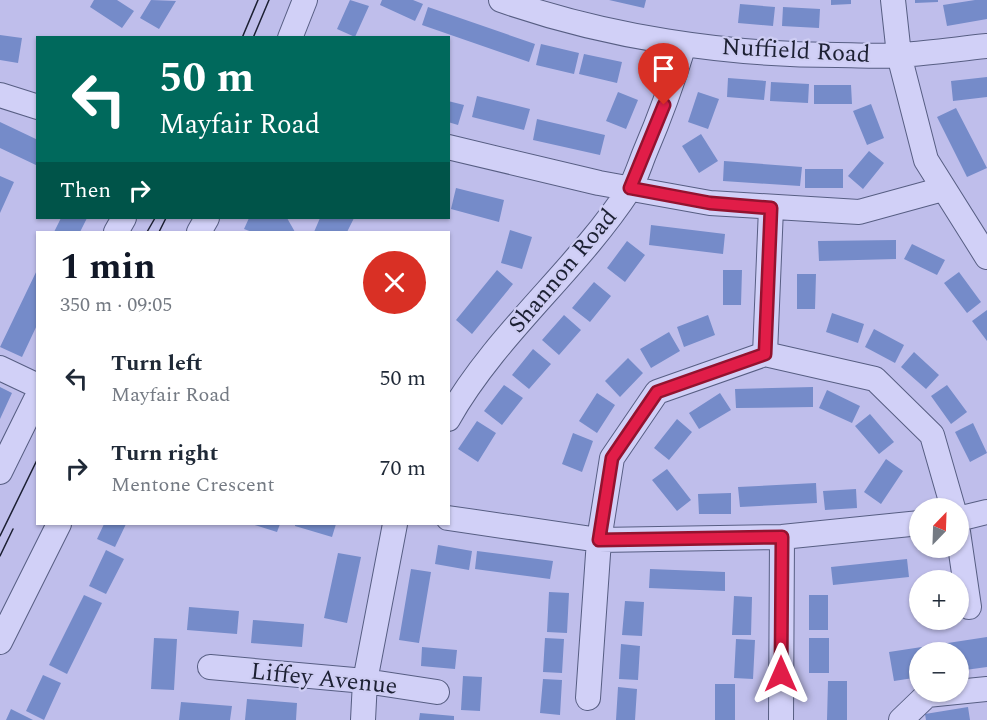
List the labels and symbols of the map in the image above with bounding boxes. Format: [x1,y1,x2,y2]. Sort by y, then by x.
street label: Nuffield Road [721,29,871,73]
pin [638,43,689,105]
street label: Shannon Road [500,201,626,341]
north arrow [909,498,969,558]
position arrow [749,642,813,706]
street label: Liffey Avenue [249,653,399,705]

